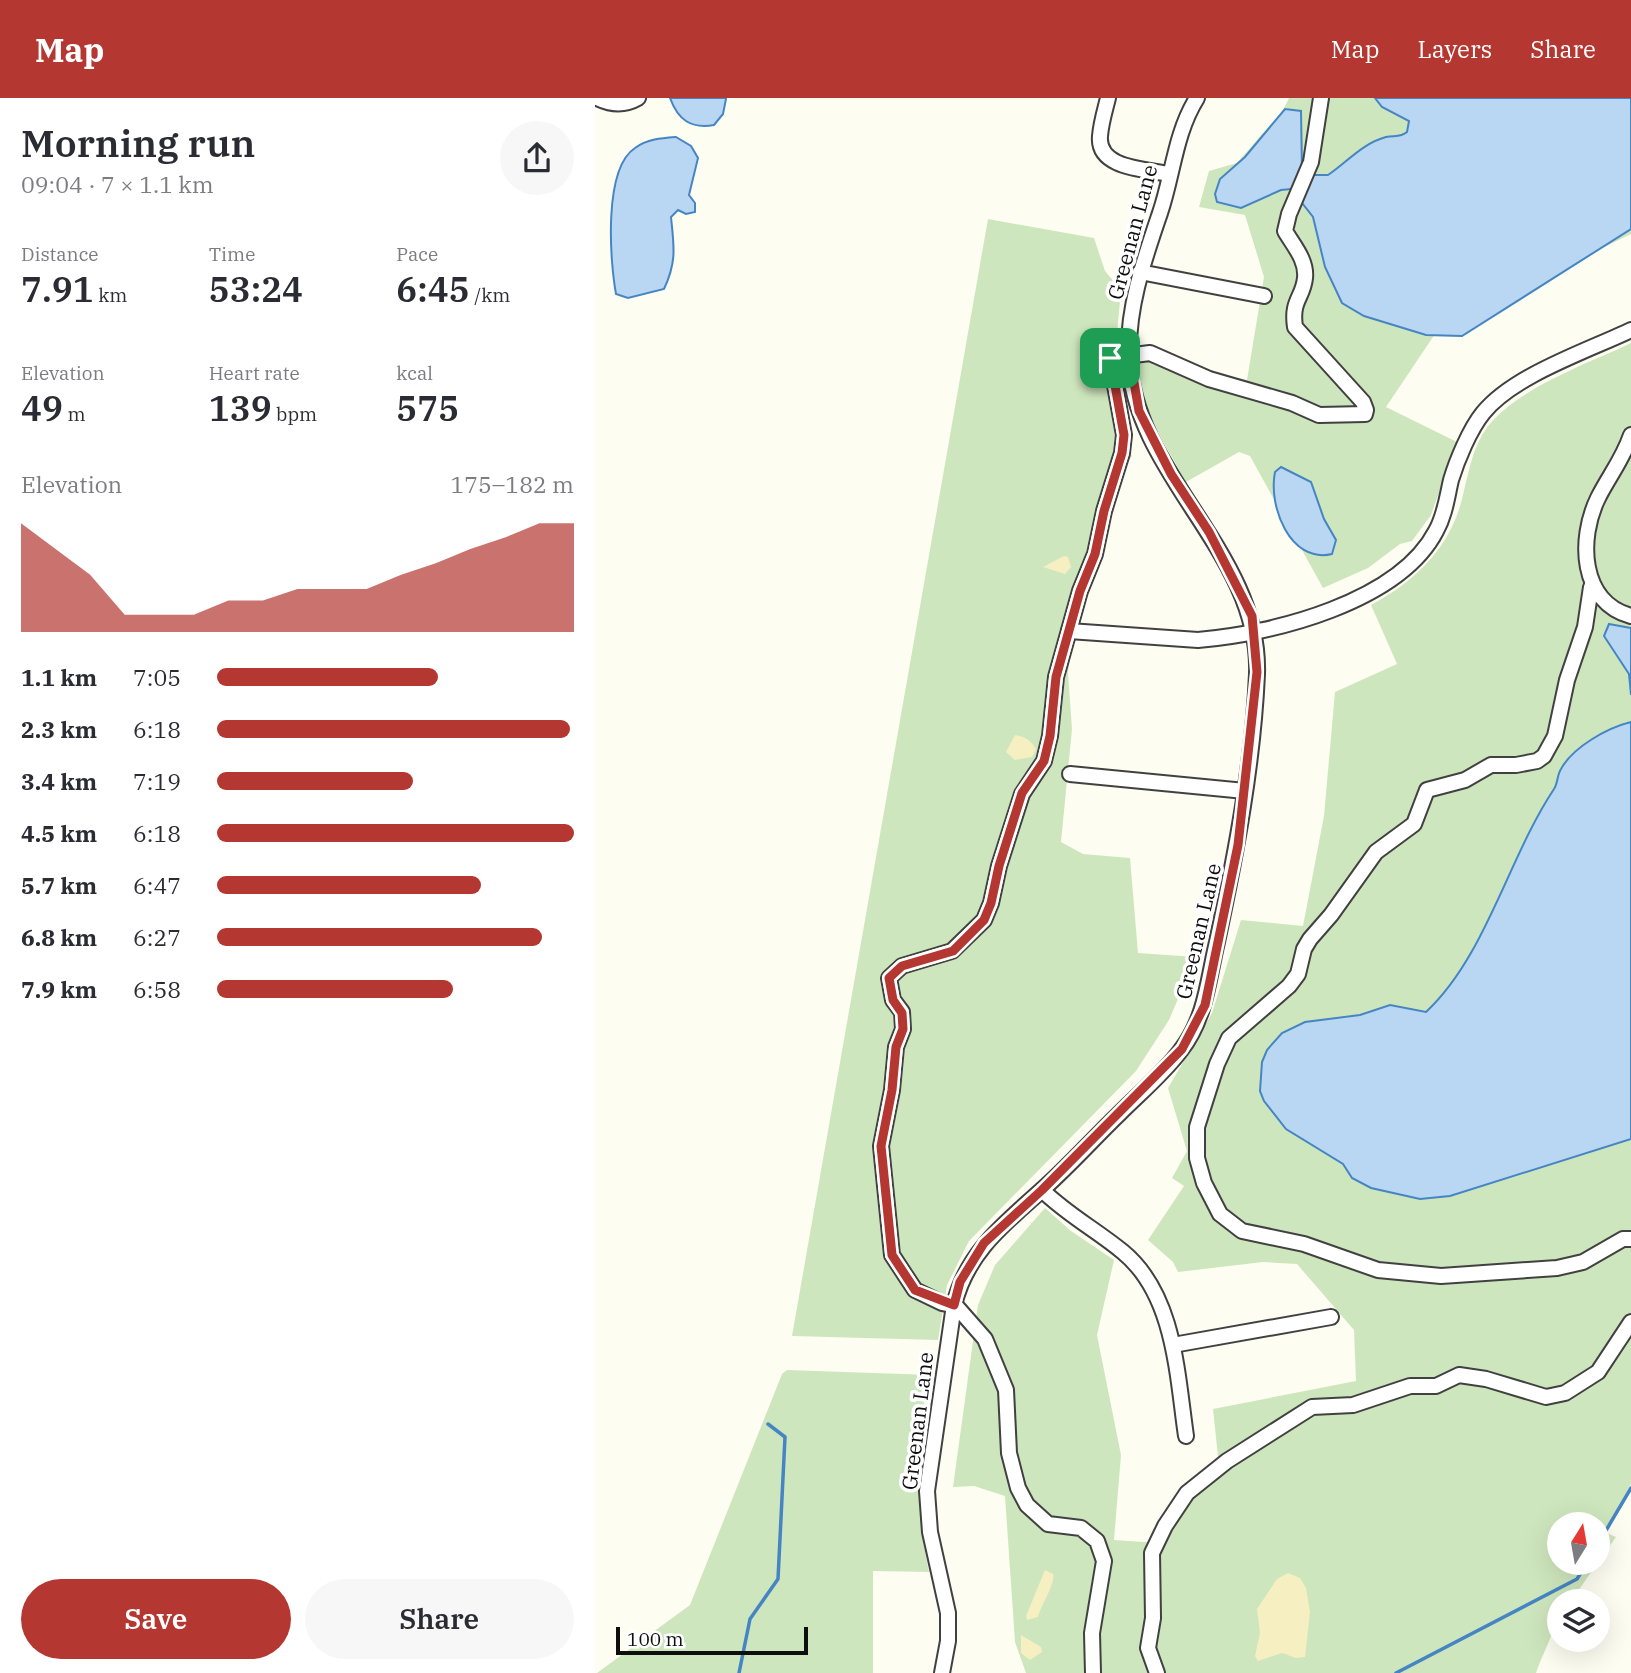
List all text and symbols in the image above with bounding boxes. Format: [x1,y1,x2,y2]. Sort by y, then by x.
text: Map [35,28,104,71]
text: Map [1331,33,1379,65]
text: Layers [1417,33,1492,65]
text: Share [1530,33,1596,65]
text: Morning run [21,118,255,167]
button: share [500,121,574,195]
street label: Greenan Lane [1101,161,1163,303]
text: 09:04 · 7 × 1.1 km [21,169,214,199]
text: Distance [21,242,99,266]
text: Time [209,242,255,266]
text: Pace [396,242,438,266]
text: 7.91 [21,266,94,312]
text: 53:24 [209,266,303,312]
text: 6:45 [396,266,470,312]
text: km [94,283,127,307]
text: /km [470,283,510,307]
pin [1080,328,1140,388]
icon: arrive [1091,339,1129,377]
text: Elevation [21,361,105,385]
text: Heart rate [209,361,300,385]
text: kcal [396,361,433,385]
text: 49 [21,385,63,431]
text: 139 [209,385,272,431]
text: 575 [396,385,459,431]
text: m [63,402,86,426]
text: bpm [272,402,317,426]
text: Elevation [21,469,122,499]
text: 175–182 m [450,469,574,499]
text: 1.1 km [21,662,97,692]
text: 7:05 [133,662,181,692]
text: 2.3 km [21,714,97,744]
text: 6:18 [133,714,181,744]
text: 3.4 km [21,766,97,796]
text: 7:19 [133,766,181,796]
text: 4.5 km [21,818,97,848]
text: 6:18 [133,818,181,848]
street label: Greenan Lane [1169,860,1227,1002]
text: 5.7 km [21,870,97,900]
text: 6:47 [133,870,181,900]
text: 6.8 km [21,922,97,952]
text: 6:27 [133,922,181,952]
text: 7.9 km [21,974,97,1004]
text: 6:58 [133,974,181,1004]
street label: Greenan Lane [895,1350,939,1492]
north arrow [1547,1512,1610,1575]
map controls [1547,1512,1610,1652]
button: Save [21,1579,291,1659]
button: Share [305,1579,574,1659]
button: layers [1547,1589,1610,1652]
scale bar [616,1624,809,1656]
text: 100 m [627,1627,684,1651]

